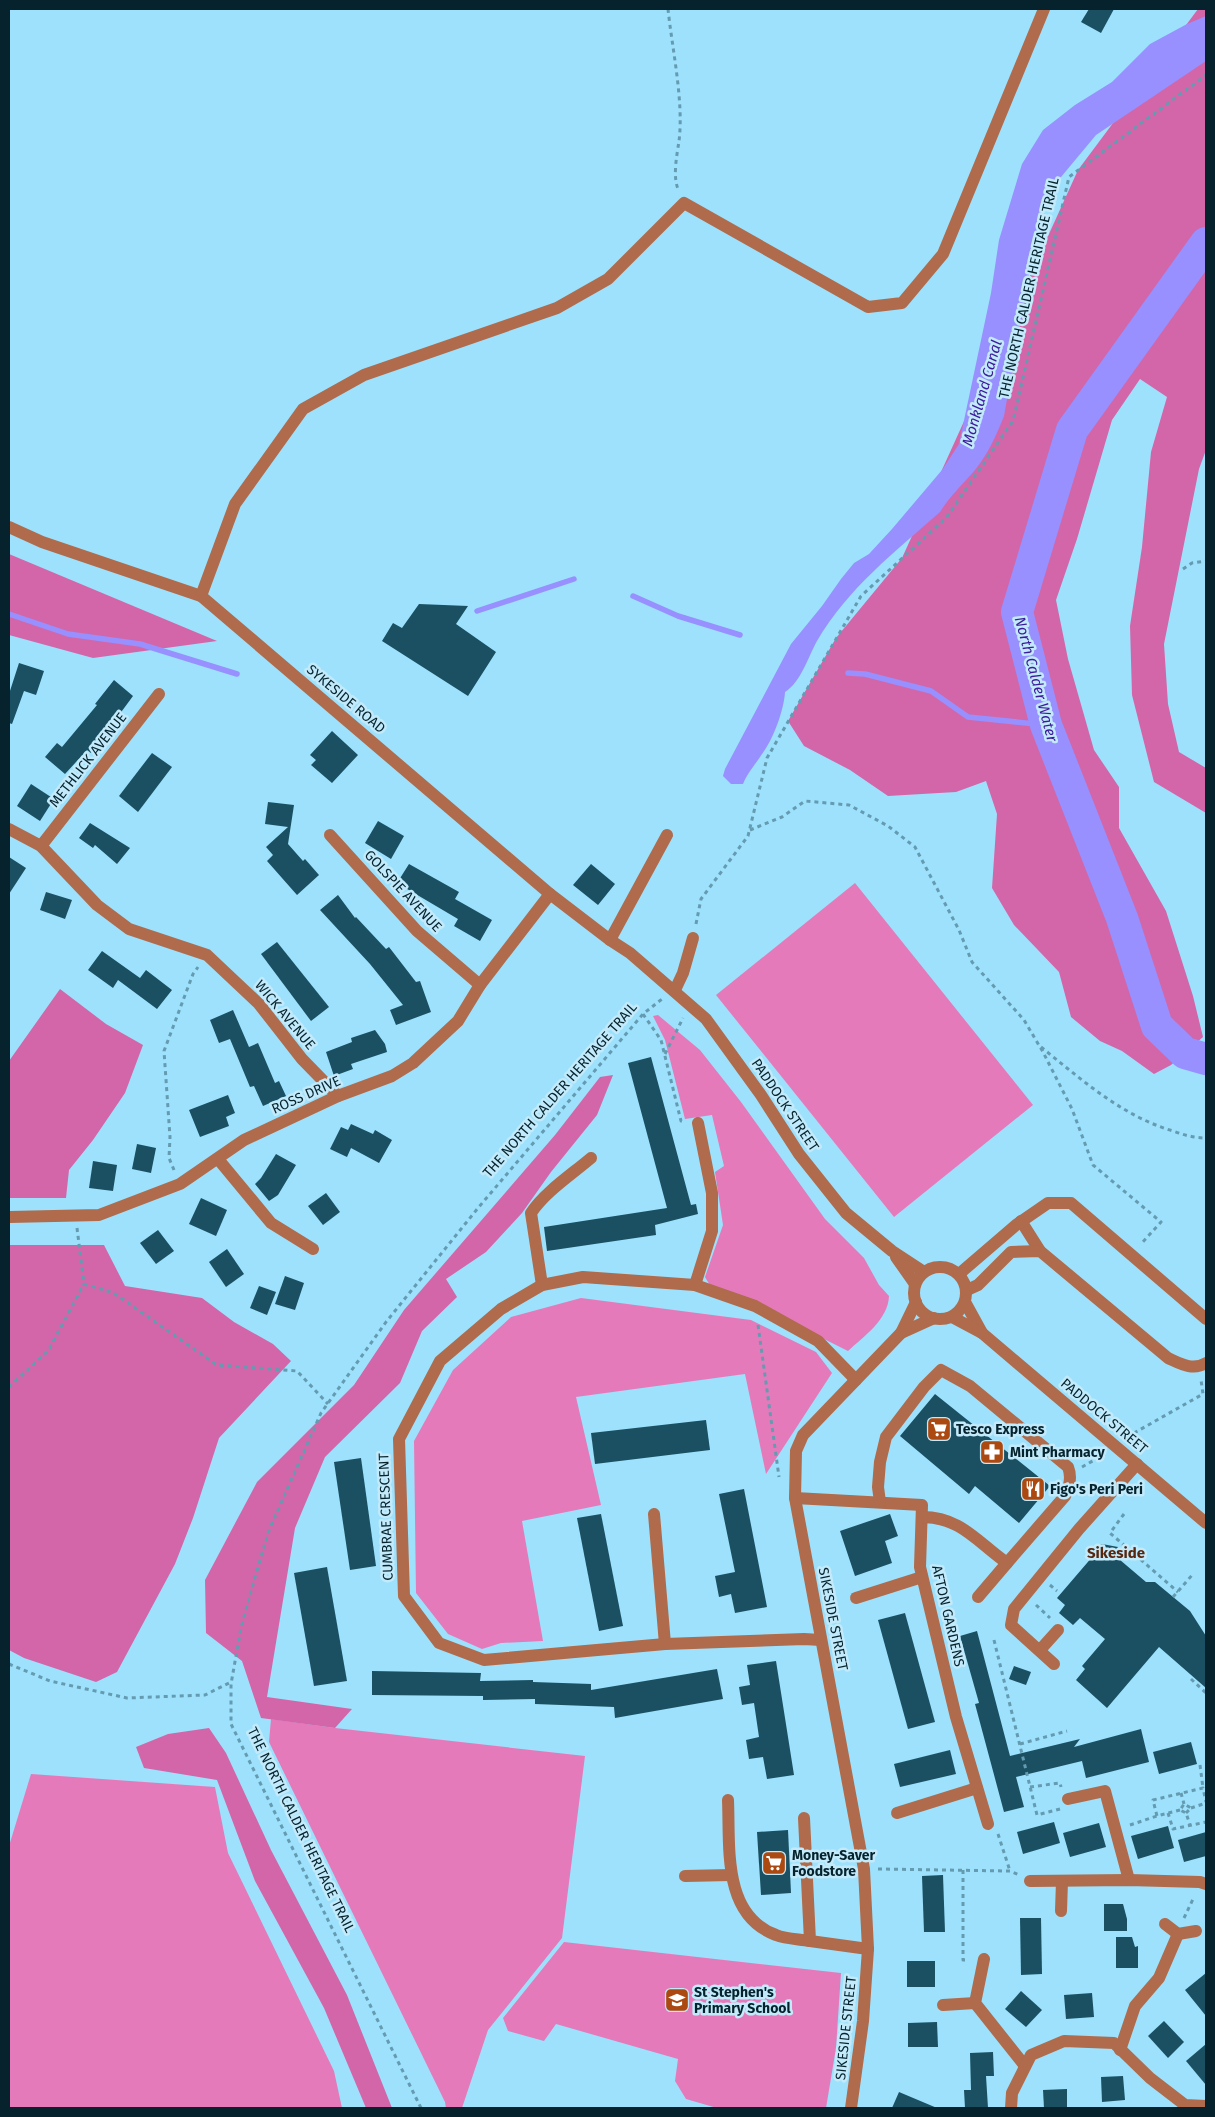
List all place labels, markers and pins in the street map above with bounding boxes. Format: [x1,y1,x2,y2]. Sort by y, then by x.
supermarket icon: Tesco Express [926,1416,952,1442]
place label: Tesco Express [956,1421,1045,1438]
pharmacy icon: Mint Pharmacy [979,1439,1005,1465]
place label: Mint Pharmacy [1010,1444,1105,1461]
restaurant icon: Figo's Peri Peri [1020,1476,1046,1502]
place label: Figo's Peri Peri [1050,1481,1143,1498]
place label: Money-Saver Foodstore [792,1847,875,1880]
supermarket icon: Money-Saver Foodstore [761,1850,787,1876]
place label: St Stephen's Primary School [694,1984,792,2017]
school or university icon: St Stephen's Primary School [664,1987,690,2013]

